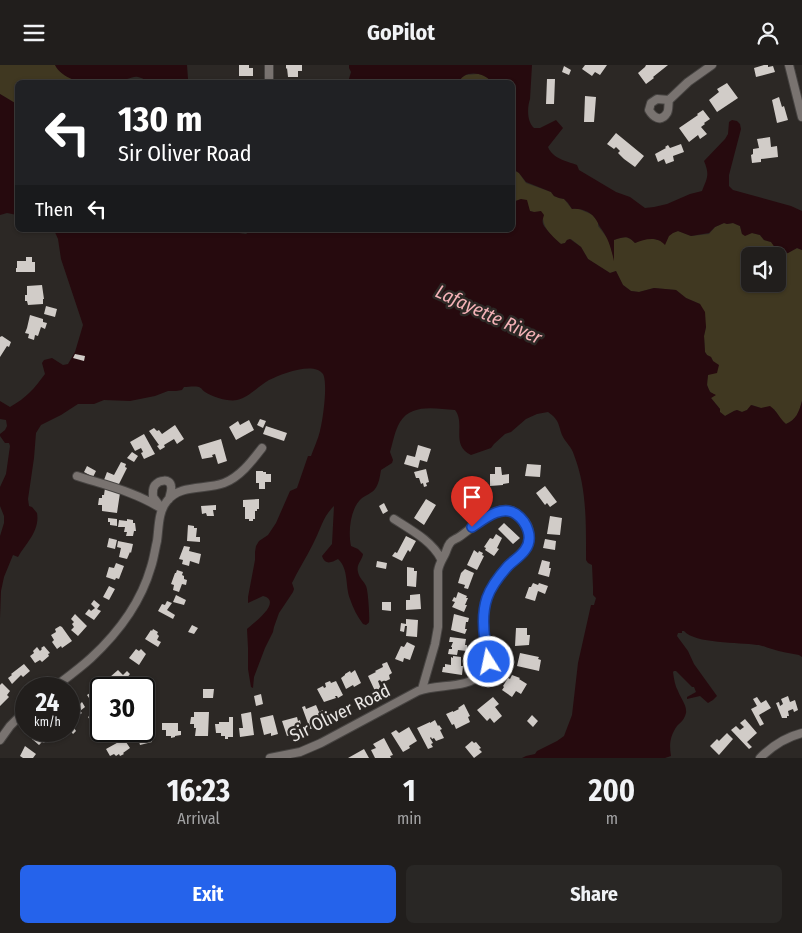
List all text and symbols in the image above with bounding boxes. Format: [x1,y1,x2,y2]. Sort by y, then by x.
icon: menu [20,19,48,47]
text: GoPilot [367,19,435,46]
icon: person [754,19,782,47]
text: 130 m [118,98,202,140]
icon: left [35,100,100,165]
text: Sir Oliver Road [118,140,252,167]
icon: left [83,195,111,223]
text: Then [35,198,73,221]
map controls [741,247,786,292]
button: sound [741,247,786,292]
water label: Lafayette River [432,280,547,350]
pin [451,476,493,527]
icon: arrive [458,483,486,511]
position arrow [462,635,514,687]
speed limit sign: 30 [90,677,155,742]
street label: Sir Oliver Road [286,679,394,747]
text: 24 [36,688,59,718]
text: km/h [34,715,61,729]
text: 16:23 [167,773,230,809]
text: 1 [403,773,416,809]
text: 200 [589,773,635,809]
text: Arrival [177,809,220,828]
text: min [397,809,422,828]
text: m [606,809,618,828]
button: Exit [20,865,396,923]
button: Share [406,865,782,923]

